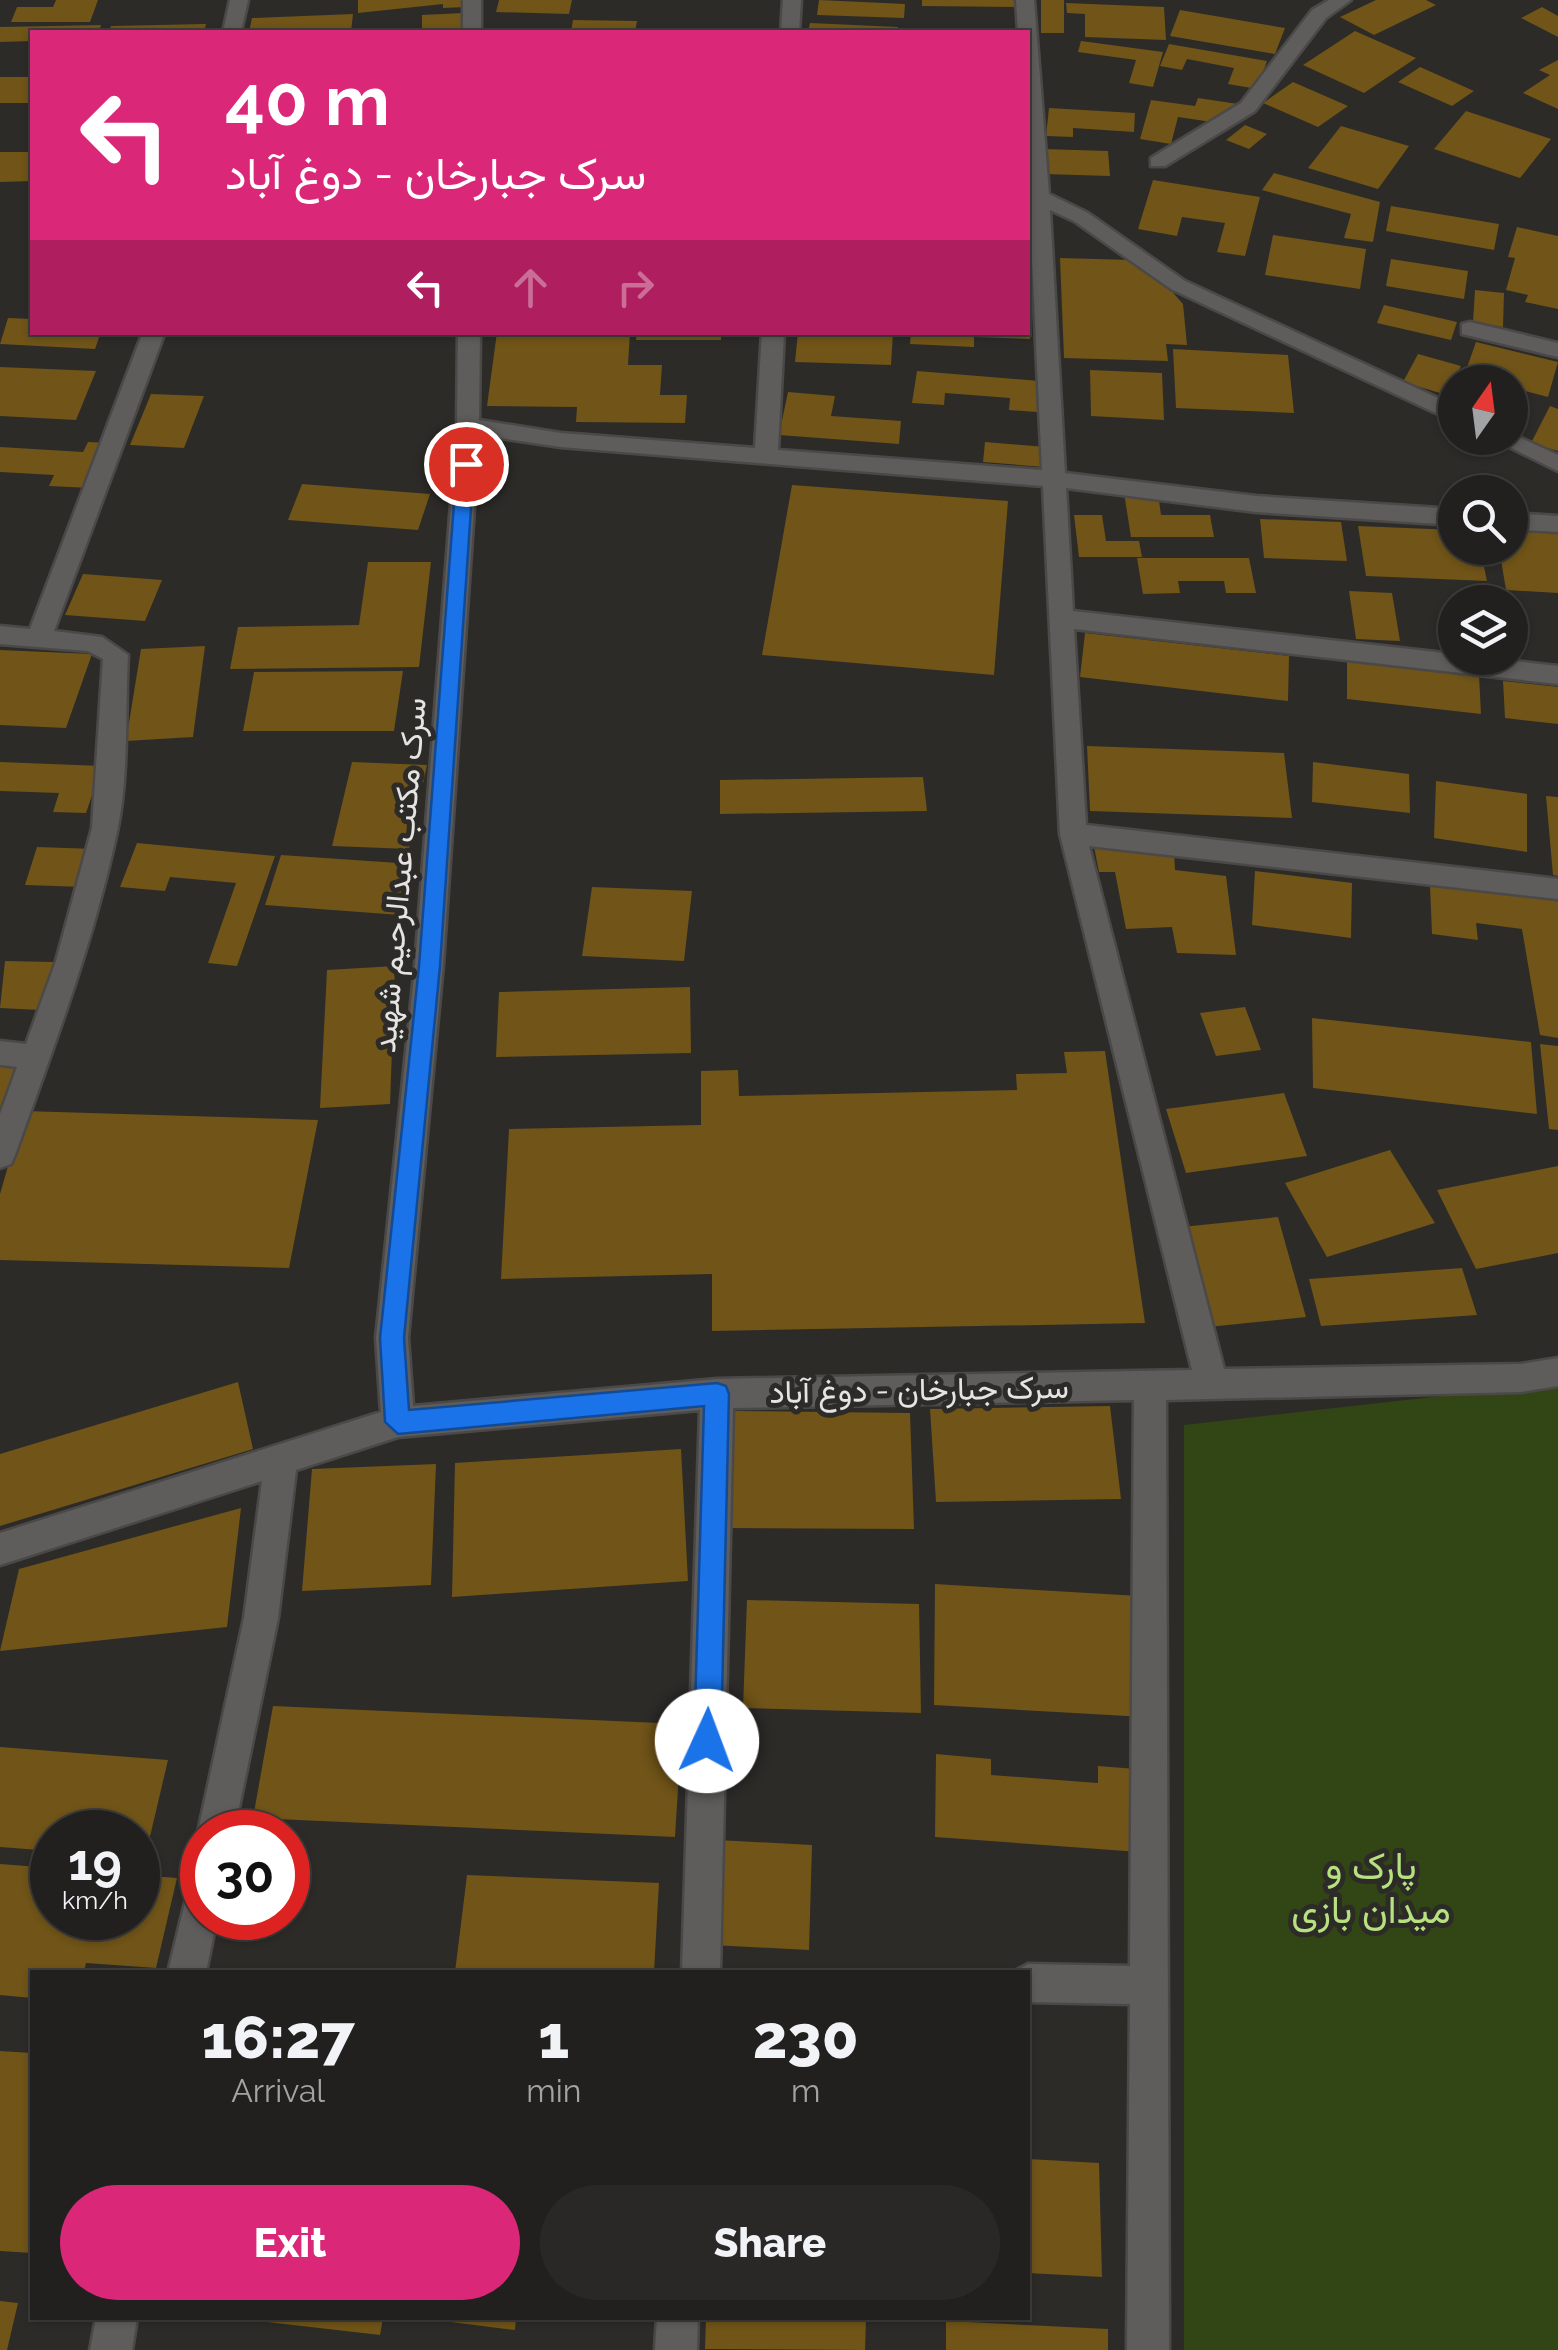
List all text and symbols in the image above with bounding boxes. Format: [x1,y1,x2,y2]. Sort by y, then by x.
text: 40 m [225,59,390,141]
icon: left [60,70,190,200]
text: سرک جبارخان - دوغ آباد [225,147,646,200]
icon: left [398,260,453,315]
icon: ahead [503,260,558,315]
icon: right [608,260,663,315]
north arrow [1438,365,1528,455]
map controls [1438,365,1528,675]
pin [424,422,509,507]
icon: arrive [439,437,494,492]
button: search [1438,475,1528,565]
button: layers [1438,585,1528,675]
street label: سرک مکتب عبدالرحیم شهید [365,696,436,1054]
street label: سرک جبارخان - دوغ آباد [769,1368,1069,1414]
position arrow [655,1689,759,1793]
speed limit sign: 30 [180,1810,310,1940]
text: 19 [68,1833,122,1892]
park label: پارک و میدان بازی [1291,1843,1451,1933]
text: km/h [62,1885,128,1915]
text: 16:27 [201,2002,355,2072]
text: 1 [538,2002,569,2072]
text: 230 [753,2002,859,2072]
text: Arrival [231,2072,325,2109]
text: min [526,2072,581,2109]
text: m [791,2072,820,2109]
button: Exit [60,2185,520,2300]
button: Share [540,2185,1000,2300]

